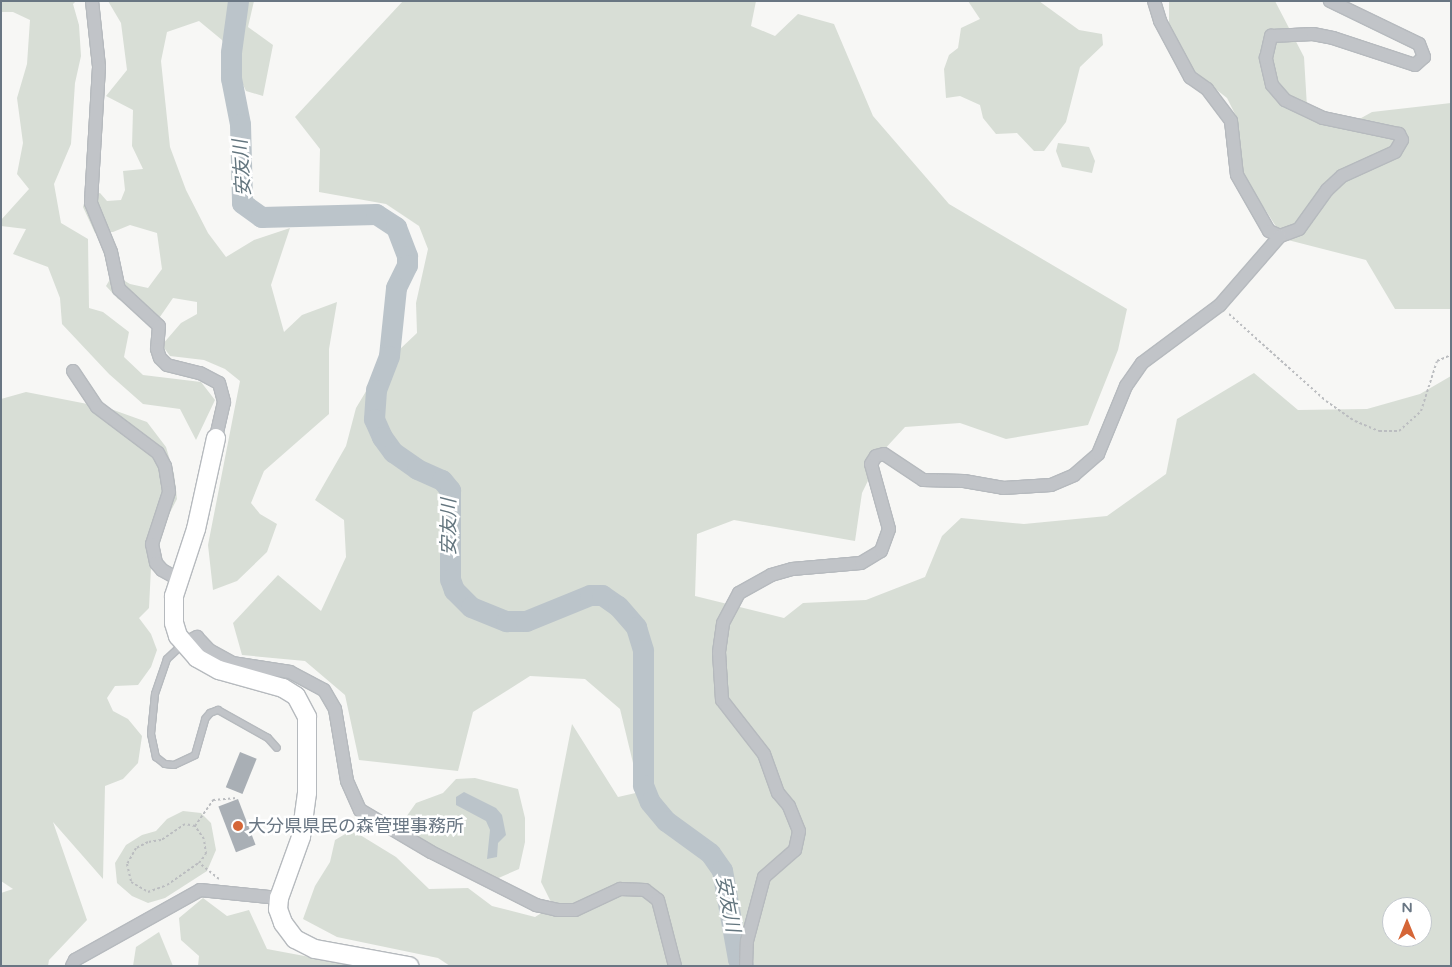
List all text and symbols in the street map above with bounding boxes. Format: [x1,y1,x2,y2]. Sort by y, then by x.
water label: 安友川 [230,139,256,197]
water label: 安友川 [439,499,461,555]
place label: 大分県県民の森管理事務所 [248,815,464,837]
marker: 大分県県民の森管理事務所 [232,820,244,832]
water label: 安友川 [710,874,744,934]
north arrow [1382,897,1432,947]
text: N [1401,899,1413,916]

